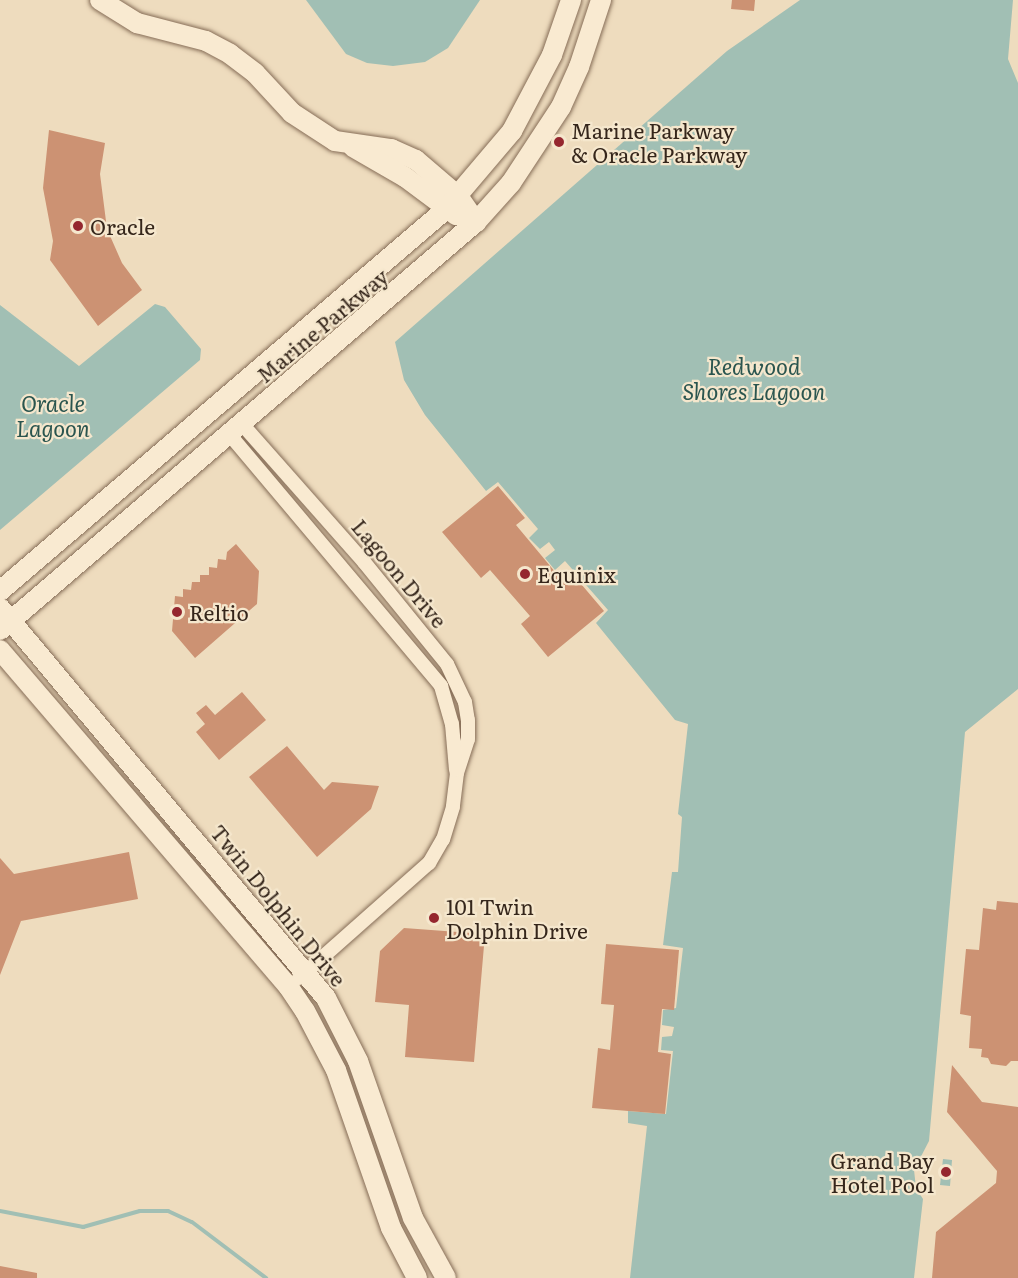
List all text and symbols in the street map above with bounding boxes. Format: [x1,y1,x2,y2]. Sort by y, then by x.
place label: Marine Parkway & Oracle Parkway [571,117,747,167]
marker: Marine Parkway & Oracle Parkway [552,135,566,149]
place label: Oracle [90,213,155,239]
marker: Oracle [71,219,85,233]
street label: Marine Parkway [251,263,393,387]
water label: Redwood Shores Lagoon [683,352,825,404]
water label: Oracle Lagoon [16,389,90,440]
street label: Lagoon Drive [347,514,453,632]
place label: Equinix [537,561,616,587]
marker: Equinix [518,567,532,581]
place label: Reltio [189,599,249,625]
marker: Reltio [170,605,184,619]
street label: Twin Dolphin Drive [206,819,352,991]
place label: 101 Twin Dolphin Drive [446,893,588,943]
marker: 101 Twin Dolphin Drive [427,911,441,925]
place label: Grand Bay Hotel Pool [830,1147,934,1197]
marker: Grand Bay Hotel Pool [939,1165,953,1179]

